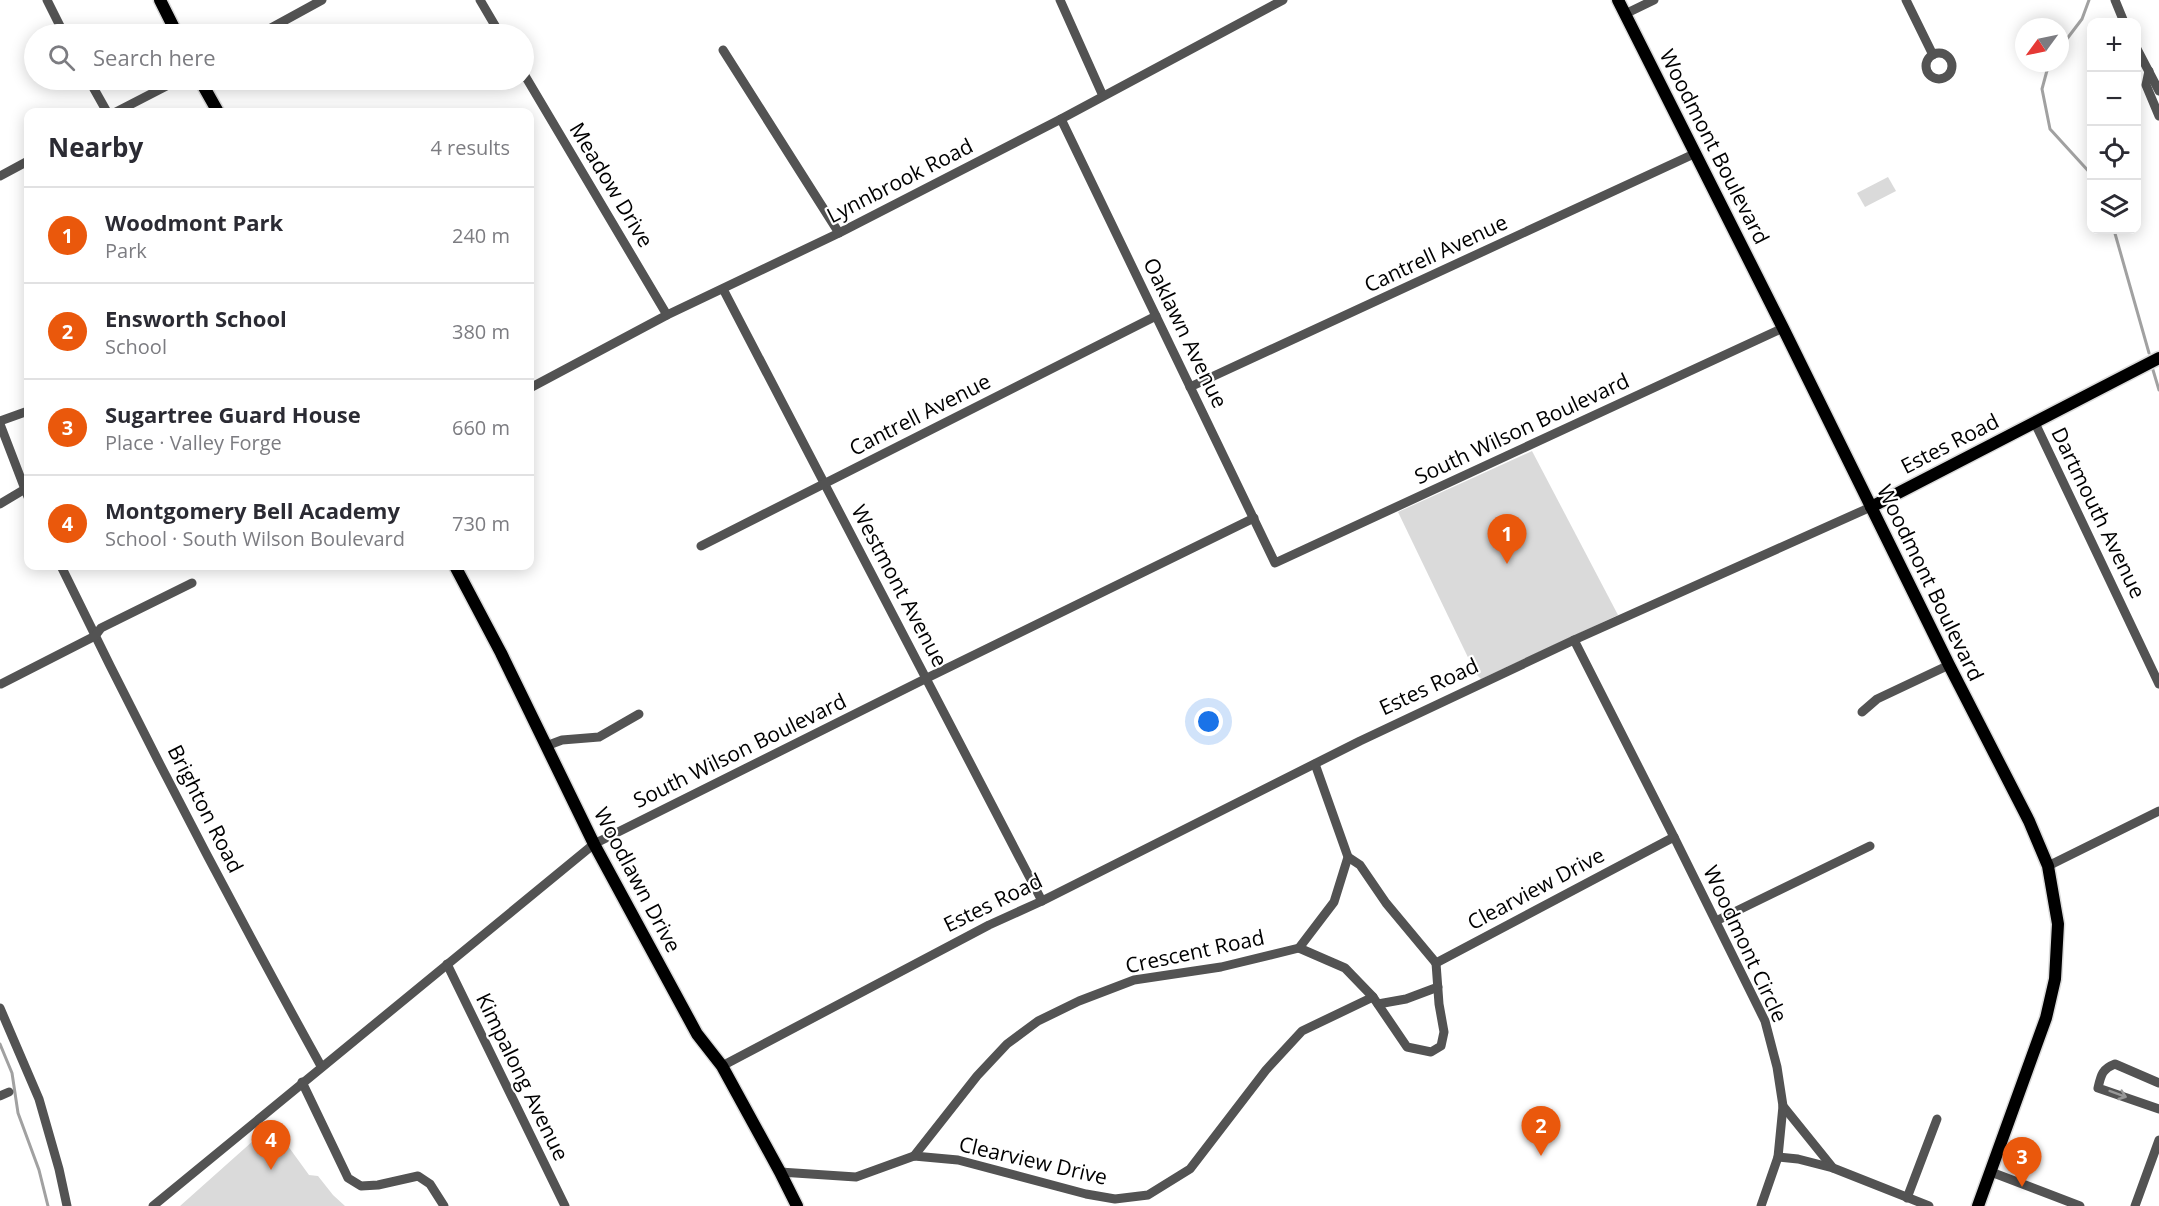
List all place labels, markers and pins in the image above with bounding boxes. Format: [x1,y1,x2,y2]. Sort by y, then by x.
pin: 1 [1488,514,1526,564]
pin: 2 [1522,1106,1560,1156]
pin: 4 [252,1120,290,1170]
pin: 3 [2002,1138,2042,1187]

